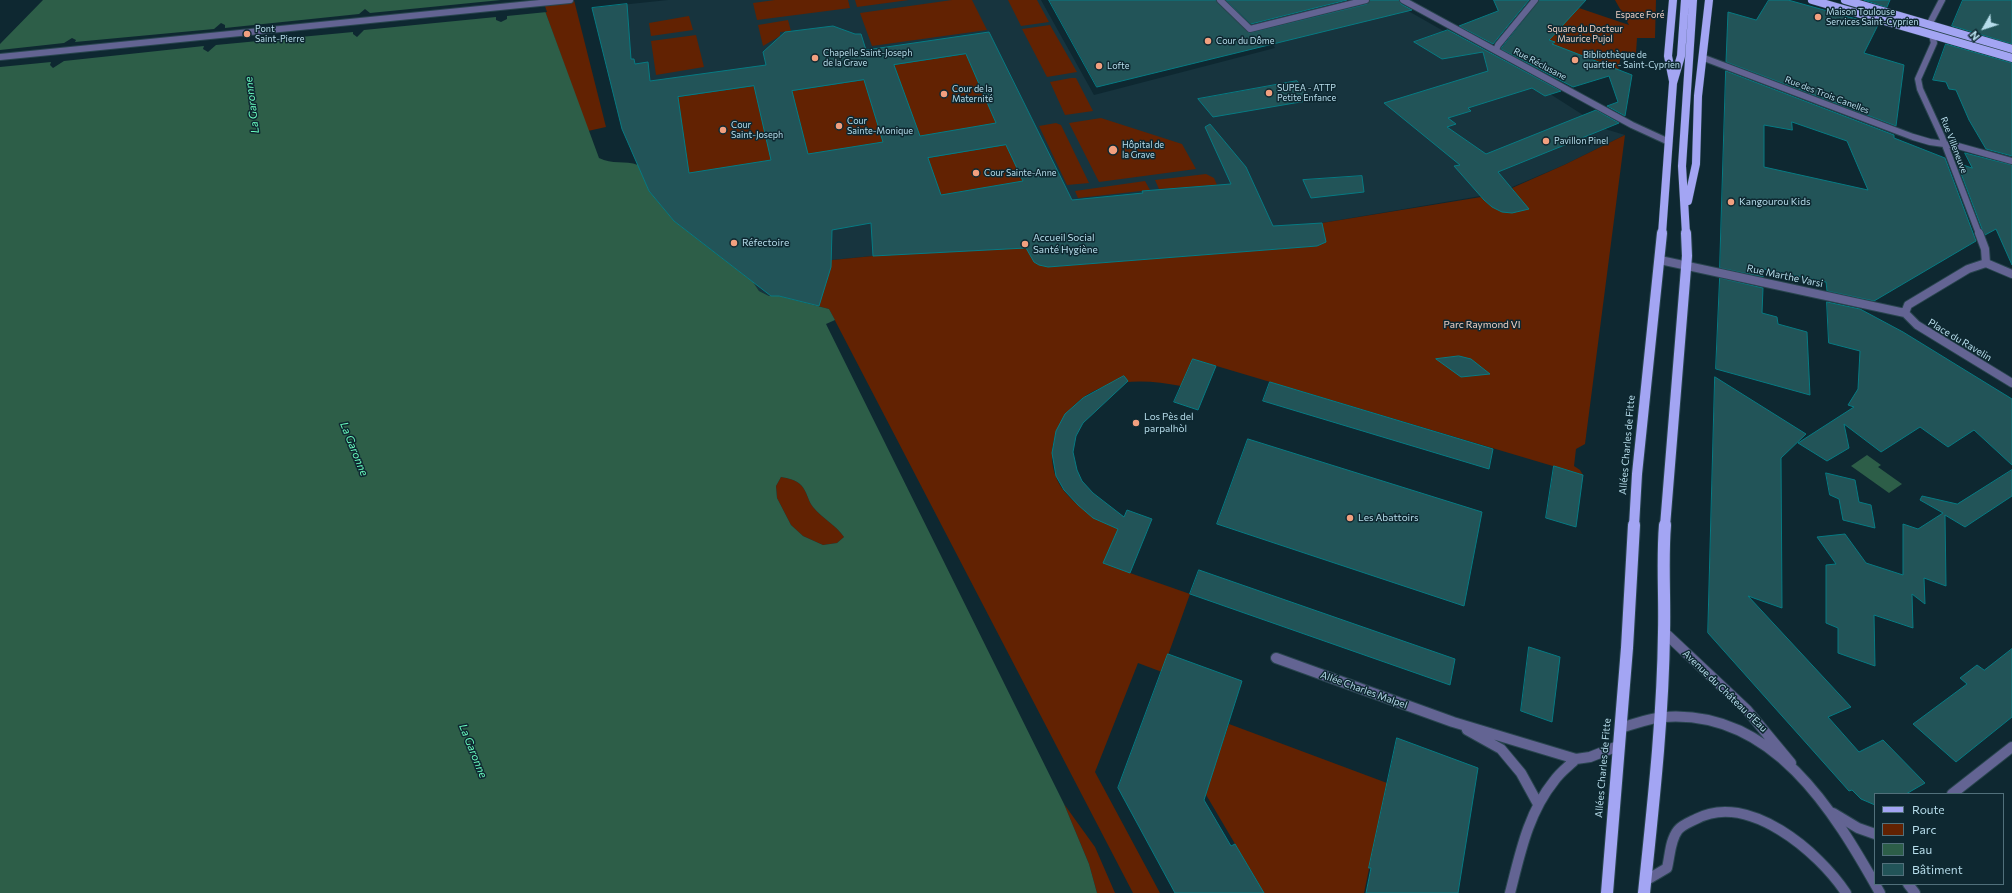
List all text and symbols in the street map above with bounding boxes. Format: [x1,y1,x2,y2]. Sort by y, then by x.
place label: Maison Toulouse Services Saint-Cyprien [1826,7,1918,28]
north arrow [1964,8,2004,48]
park label: Espace Foré [1616,10,1664,20]
marker: Maison Toulouse Services Saint-Cyprien [1813,12,1823,22]
place label: Pont Saint-Pierre [255,24,304,45]
park label: Square du Docteur Maurice Pujol [1547,24,1623,45]
marker: Pont Saint-Pierre [242,29,252,39]
text: N [1967,29,1982,43]
marker: Cour du Dôme [1203,36,1213,46]
place label: Cour du Dôme [1216,36,1274,46]
street label: Rue Réclusane [1512,46,1568,82]
place label: Chapelle Saint-Joseph de la Grave [823,48,912,69]
place label: Bibliothèque de quartier - Saint-Cyprien [1583,50,1680,71]
marker: Chapelle Saint-Joseph de la Grave [810,53,820,63]
marker: Bibliothèque de quartier - Saint-Cyprien [1570,55,1580,65]
marker: Lofte [1094,61,1104,71]
place label: Lofte [1107,61,1129,71]
street label: Rue des Trois Canelles [1783,74,1871,116]
water label: La Garonne [242,76,262,134]
place label: SUPEA - ATTP Petite Enfance [1277,83,1336,104]
place label: Cour de la Maternité [952,84,993,105]
marker: SUPEA - ATTP Petite Enfance [1264,88,1274,98]
marker: Cour de la Maternité [939,89,949,99]
street label: Rue Villeneuve [1938,115,1970,175]
place label: Cour Sainte-Monique [847,116,913,137]
place label: Cour Saint-Joseph [731,120,783,141]
marker: Cour Sainte-Monique [834,121,844,131]
marker: Cour Saint-Joseph [718,125,728,135]
marker: Pavillon Pinel [1541,136,1551,146]
place label: Pavillon Pinel [1554,136,1608,146]
place label: Hôpital de la Grave [1122,140,1164,161]
marker: Hôpital de la Grave [1107,144,1119,156]
marker: Cour Sainte-Anne [971,168,981,178]
place label: Cour Sainte-Anne [984,168,1057,178]
place label: Kangourou Kids [1739,196,1810,208]
marker: Kangourou Kids [1726,197,1736,207]
place label: Accueil Social Santé Hygiène [1033,232,1098,256]
place label: Réfectoire [742,237,789,249]
marker: Réfectoire [729,238,739,248]
marker: Accueil Social Santé Hygiène [1020,239,1030,249]
street label: Rue Marthe Varsi [1746,262,1824,290]
street label: Place du Ravelin [1926,316,1994,364]
park label: Parc Raymond VI [1444,319,1520,331]
street label: Allées Charles de Fitte [1617,395,1637,495]
place label: Los Pès del parpalhòl [1144,411,1193,434]
marker: Los Pès del parpalhòl [1131,418,1141,428]
water label: La Garonne [337,420,371,478]
place label: Les Abattoirs [1358,512,1419,524]
marker: Les Abattoirs [1345,513,1355,523]
street label: Avenue du Château d'Eau [1680,647,1770,735]
street label: Allée Charles Malpel [1319,669,1409,711]
street label: Allées Charles de Fitte [1593,718,1613,818]
water label: La Garonne [456,722,490,780]
legend [1874,793,2004,885]
text: Route [1912,802,1945,816]
text: Parc [1912,822,1936,836]
text: Eau [1912,842,1932,856]
text: Bâtiment [1912,862,1963,876]

